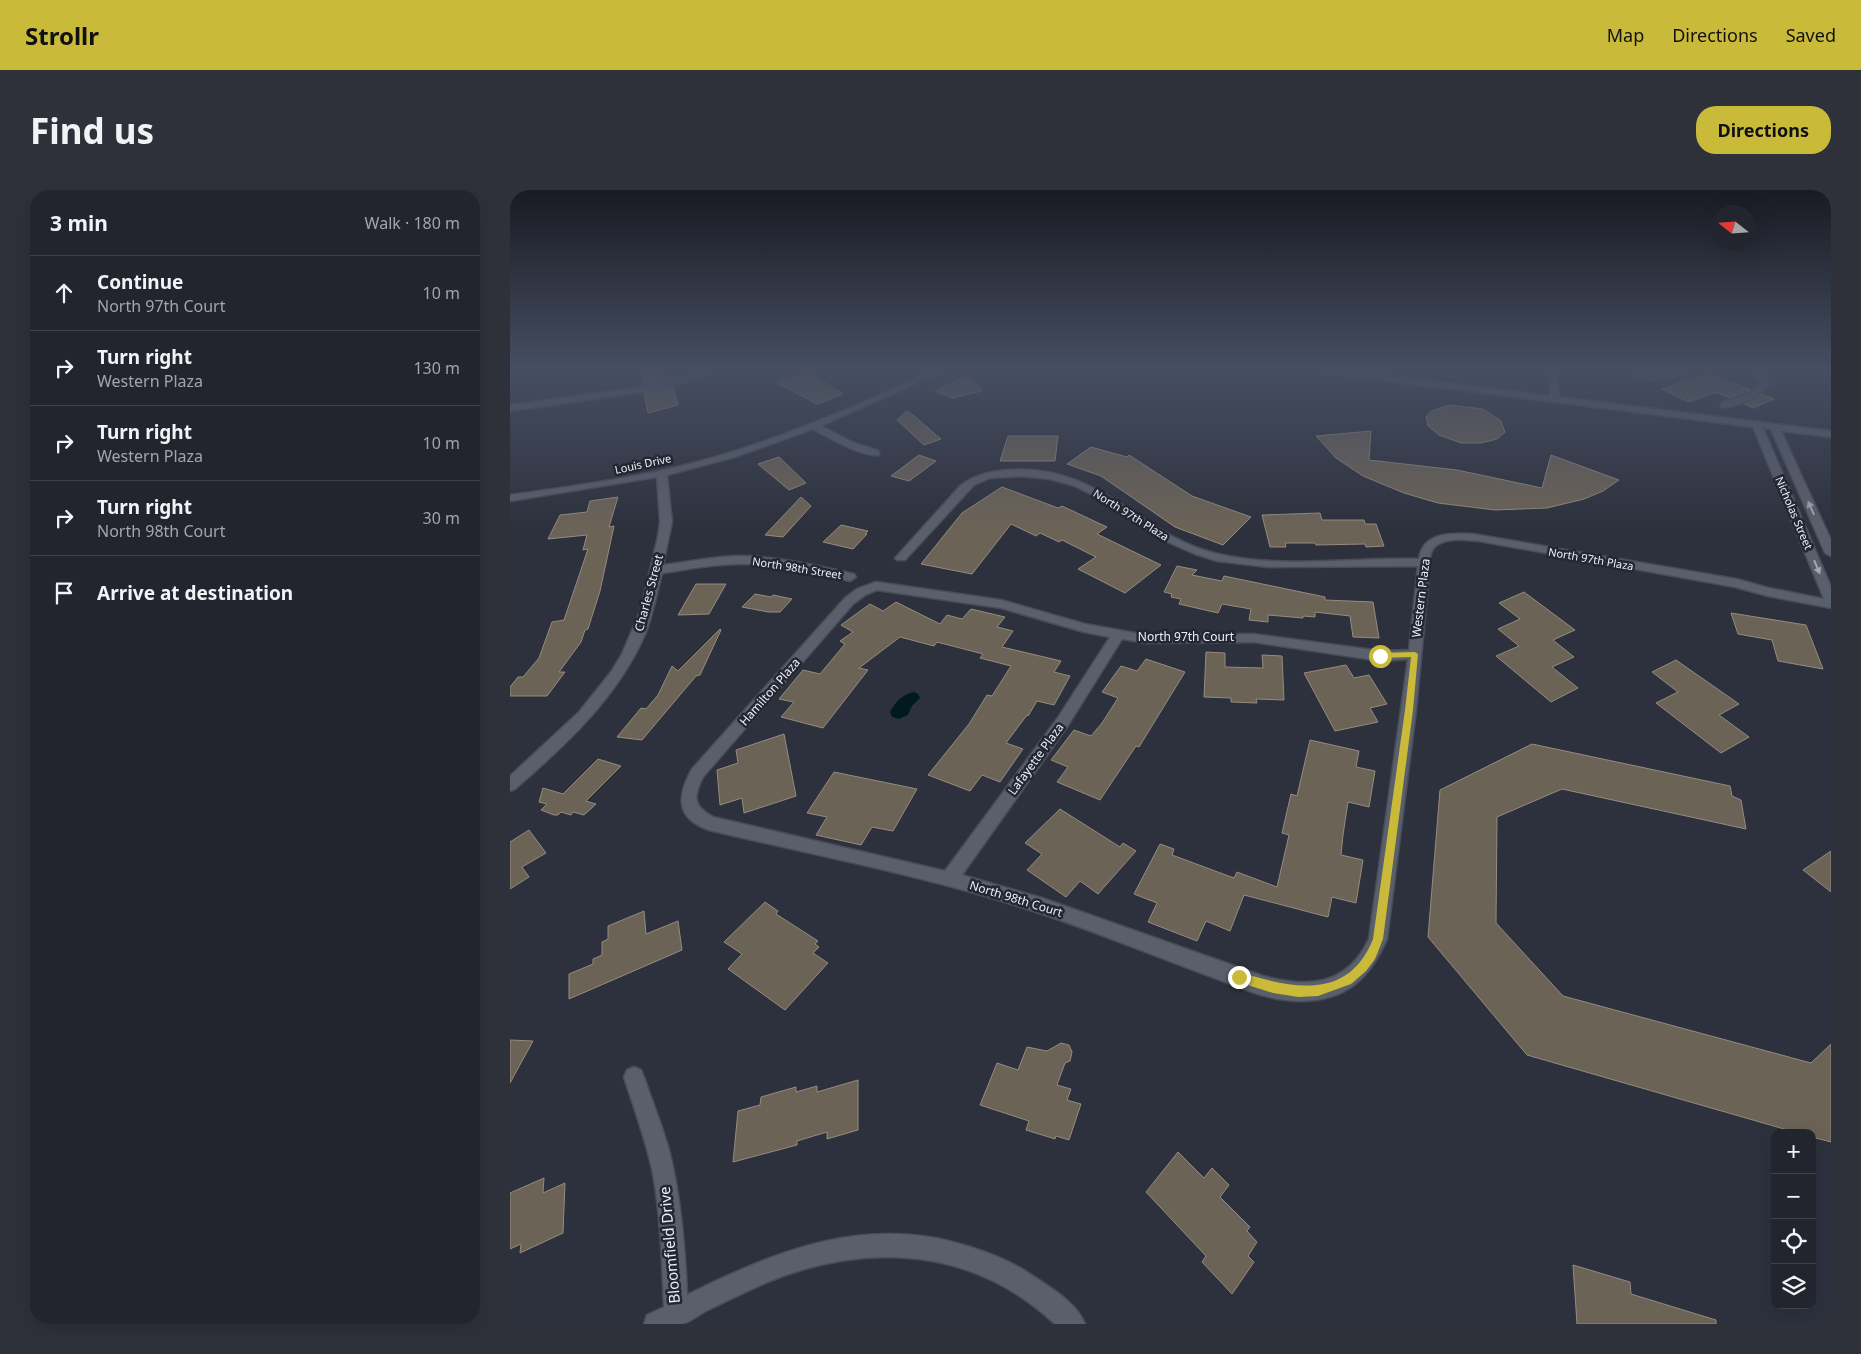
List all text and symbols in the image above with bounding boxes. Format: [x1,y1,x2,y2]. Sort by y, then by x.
text: Strollr [25,19,99,52]
text: Map [1607,23,1644,47]
text: Directions [1672,23,1758,47]
text: Saved [1786,23,1836,47]
button: Directions [1696,106,1831,154]
text: Find us [30,107,154,154]
north arrow [1711,205,1756,250]
text: 3 min [50,209,108,237]
text: Walk · 180 m [365,212,460,234]
text: Continue [97,269,183,295]
icon: ahead [50,279,78,307]
text: 10 m [423,282,460,304]
text: North 97th Court [97,295,225,317]
text: Turn right [97,344,192,370]
icon: right [50,354,78,382]
text: 130 m [413,357,460,379]
text: Western Plaza [97,370,203,392]
text: Turn right [97,419,192,445]
icon: right [50,429,78,457]
text: 10 m [423,432,460,454]
text: Western Plaza [97,445,203,467]
street label: Louis Drive [613,450,673,477]
street label: Nicholas Street [1772,474,1817,552]
street label: North 97th Plaza [1091,485,1172,544]
text: Turn right [97,494,192,520]
one-way arrow [1807,501,1815,515]
icon: right [50,504,78,532]
text: 30 m [423,507,460,529]
text: North 98th Court [97,520,225,542]
street label: North 97th Plaza [1547,544,1635,573]
street label: Charles Street [630,552,667,633]
street label: North 98th Street [751,553,843,582]
street label: Western Plaza [1407,557,1434,638]
one-way arrow [1813,560,1821,575]
icon: arrive [50,579,78,607]
text: Arrive at destination [97,580,293,606]
street label: North 97th Court [1138,628,1235,645]
route start [1369,645,1392,668]
street label: Hamilton Plaza [735,654,804,729]
street label: Lafayette Plaza [1004,719,1067,798]
street label: North 98th Court [968,876,1065,921]
route end [1228,966,1251,989]
map controls [1771,1129,1816,1309]
button: + [1771,1129,1816,1174]
button: − [1771,1174,1816,1219]
street label: Bloomfield Drive [654,1186,684,1304]
button: locate [1771,1219,1816,1264]
button: layers [1771,1264,1816,1309]

